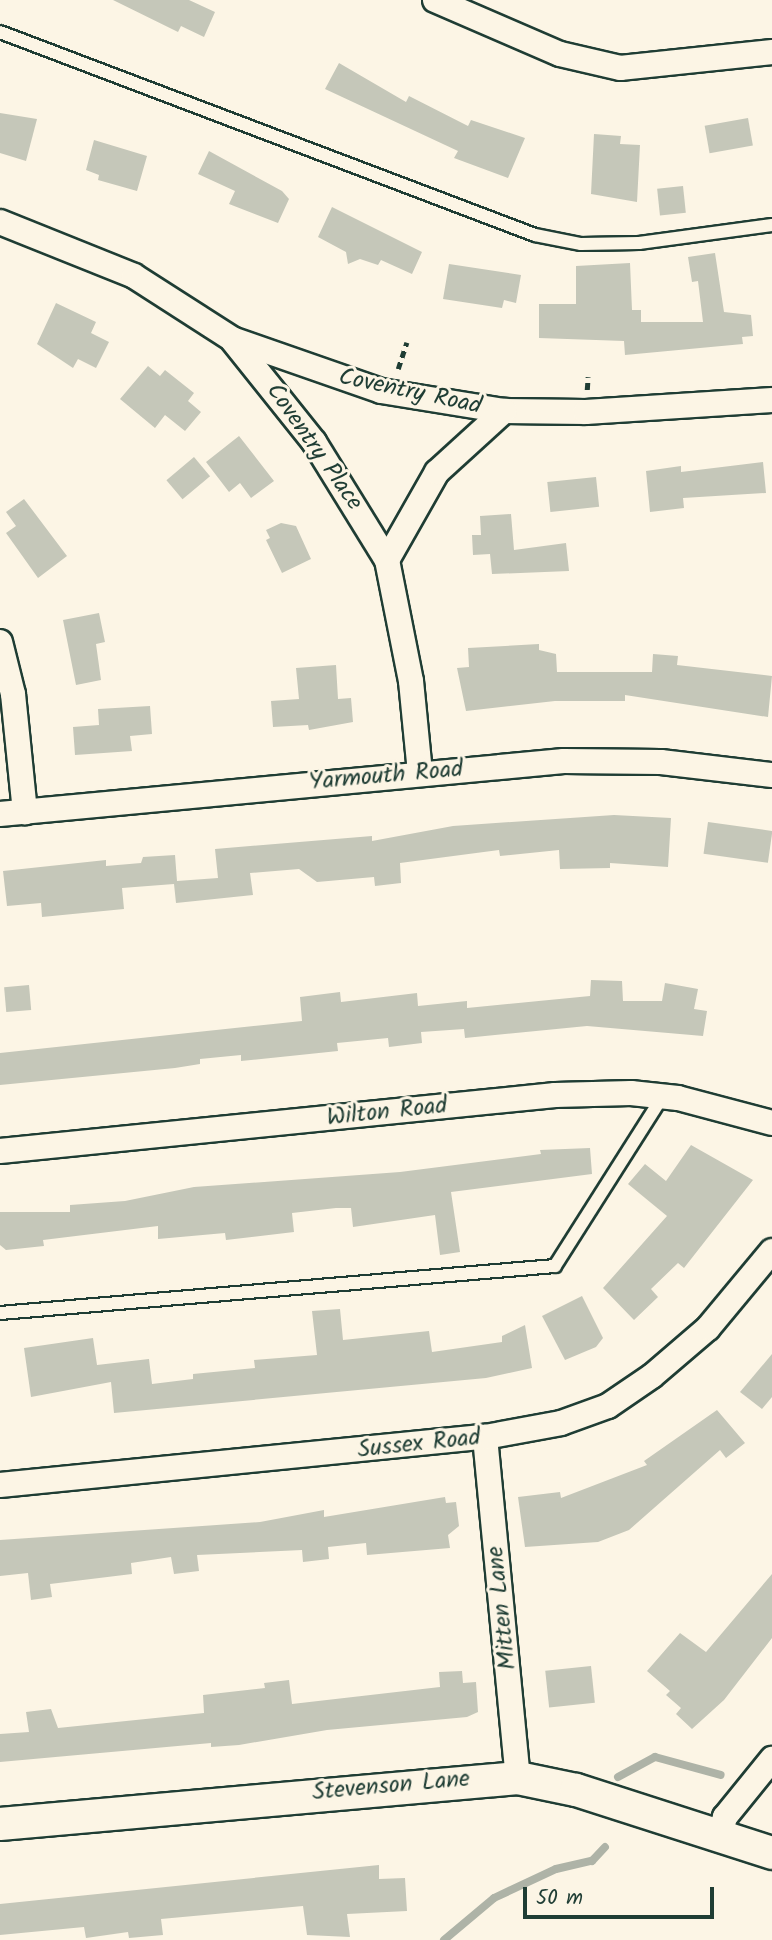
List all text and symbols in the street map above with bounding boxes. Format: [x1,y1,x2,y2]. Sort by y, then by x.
street label: Coventry Road [336,363,484,421]
street label: Coventry Place [260,378,368,516]
street label: Yarmouth Road [308,755,464,797]
street label: Wilton Road [325,1091,449,1133]
street label: Sussex Road [356,1423,482,1465]
street label: Mitten Lane [481,1545,523,1671]
street label: Stevenson Lane [311,1765,471,1807]
scale bar [527,1874,718,1918]
text: 50 m [536,1882,583,1915]

